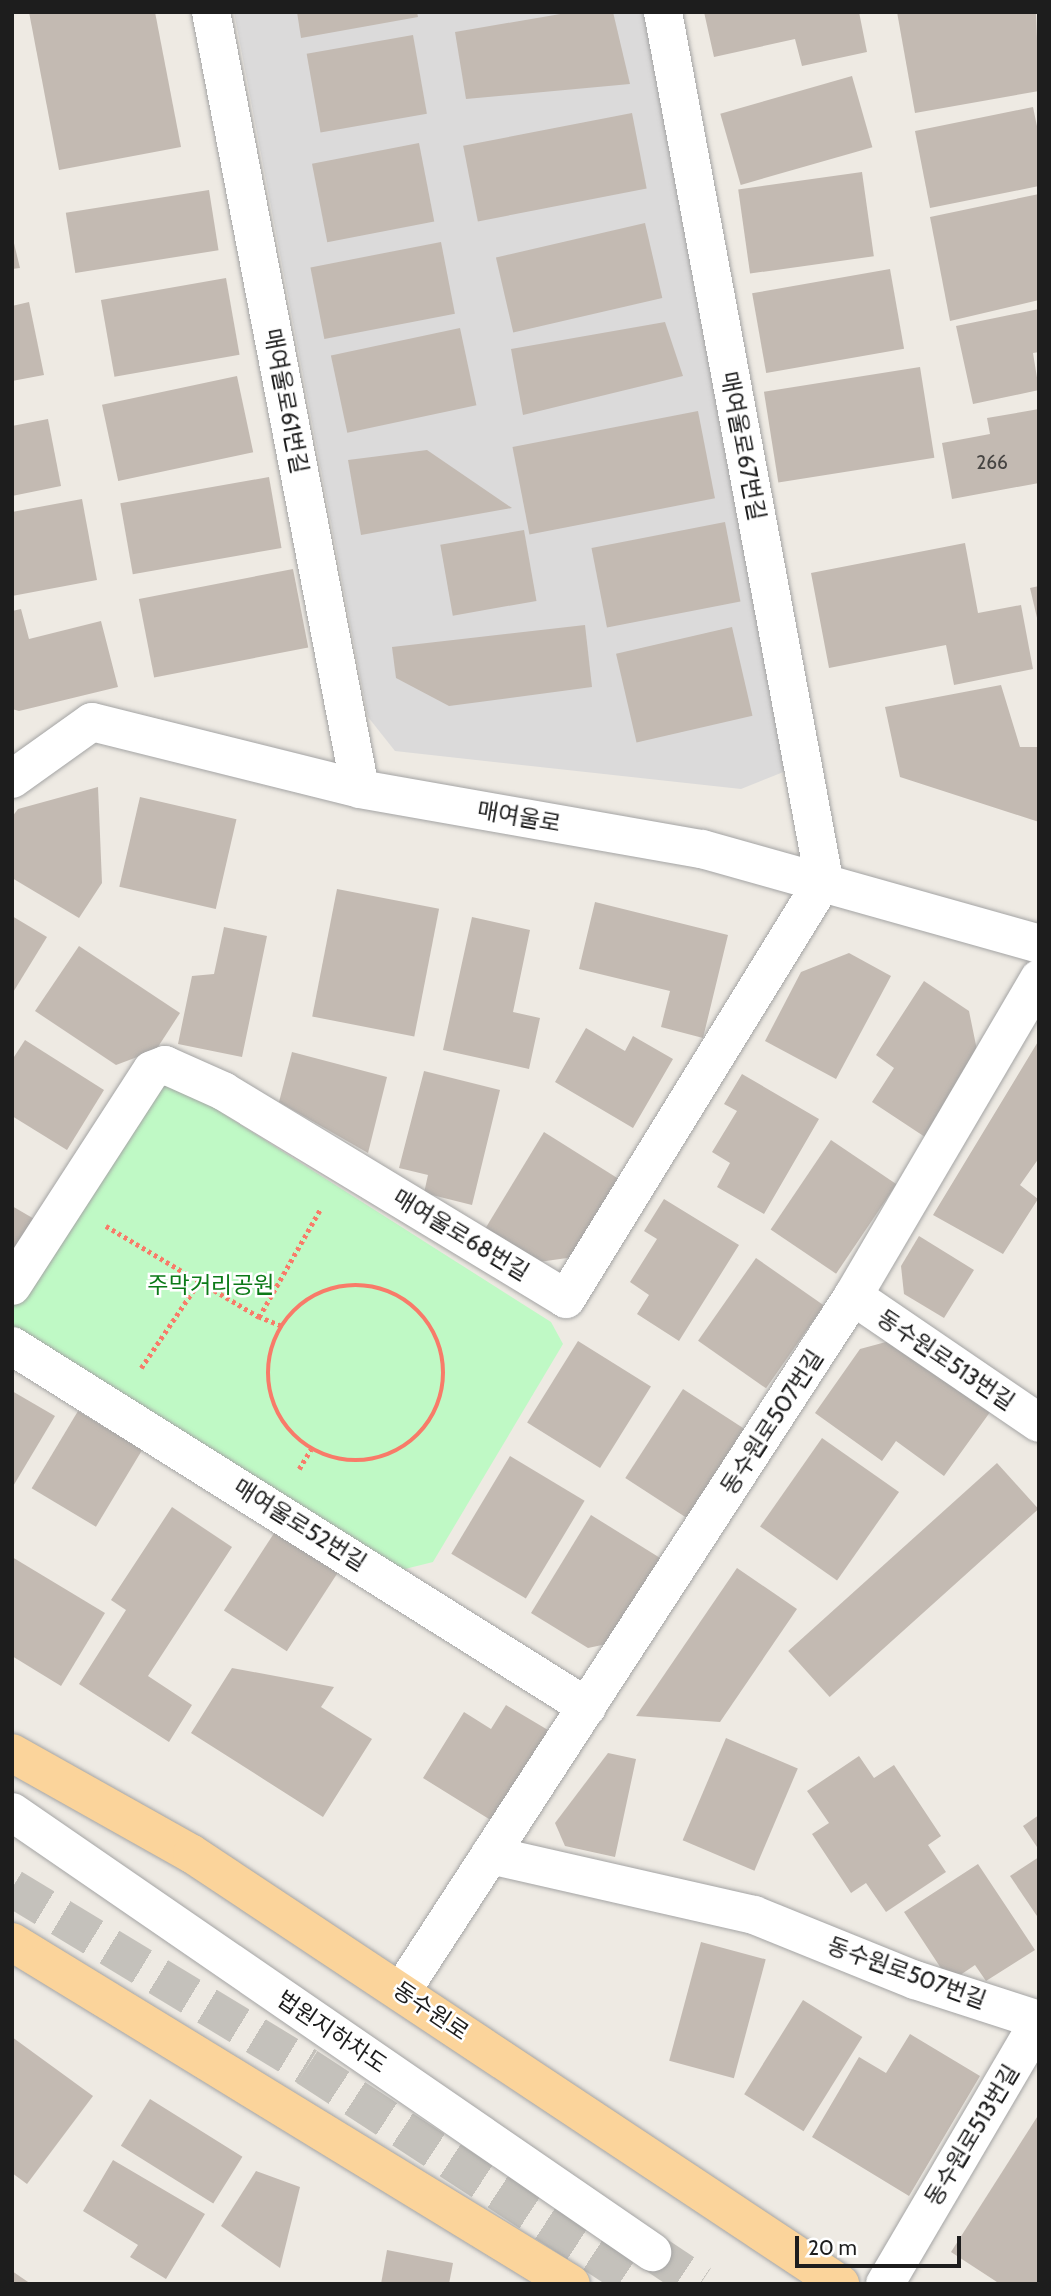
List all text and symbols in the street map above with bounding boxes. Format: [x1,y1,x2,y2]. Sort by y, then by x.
street label: 매여울로61번길 [258,326,314,476]
street label: 매여울로67번길 [715,369,771,523]
house number: 266 [976,452,1008,474]
street label: 매여울로 [475,796,563,838]
street label: 매여울로68번길 [388,1184,534,1286]
park label: 주막거리공원 [148,1271,274,1299]
street label: 동수원로513번길 [872,1304,1020,1416]
street label: 동수원로507번길 [715,1345,829,1499]
street label: 매여울로52번길 [228,1473,372,1577]
street label: 동수원로507번길 [824,1932,990,2014]
street label: 동수원로 [388,1976,474,2046]
street label: 법원지하차도 [272,1985,392,2079]
street label: 동수원로513번길 [919,2060,1025,2210]
scale bar [799,2222,965,2266]
text: 20 m [808,2235,857,2260]

